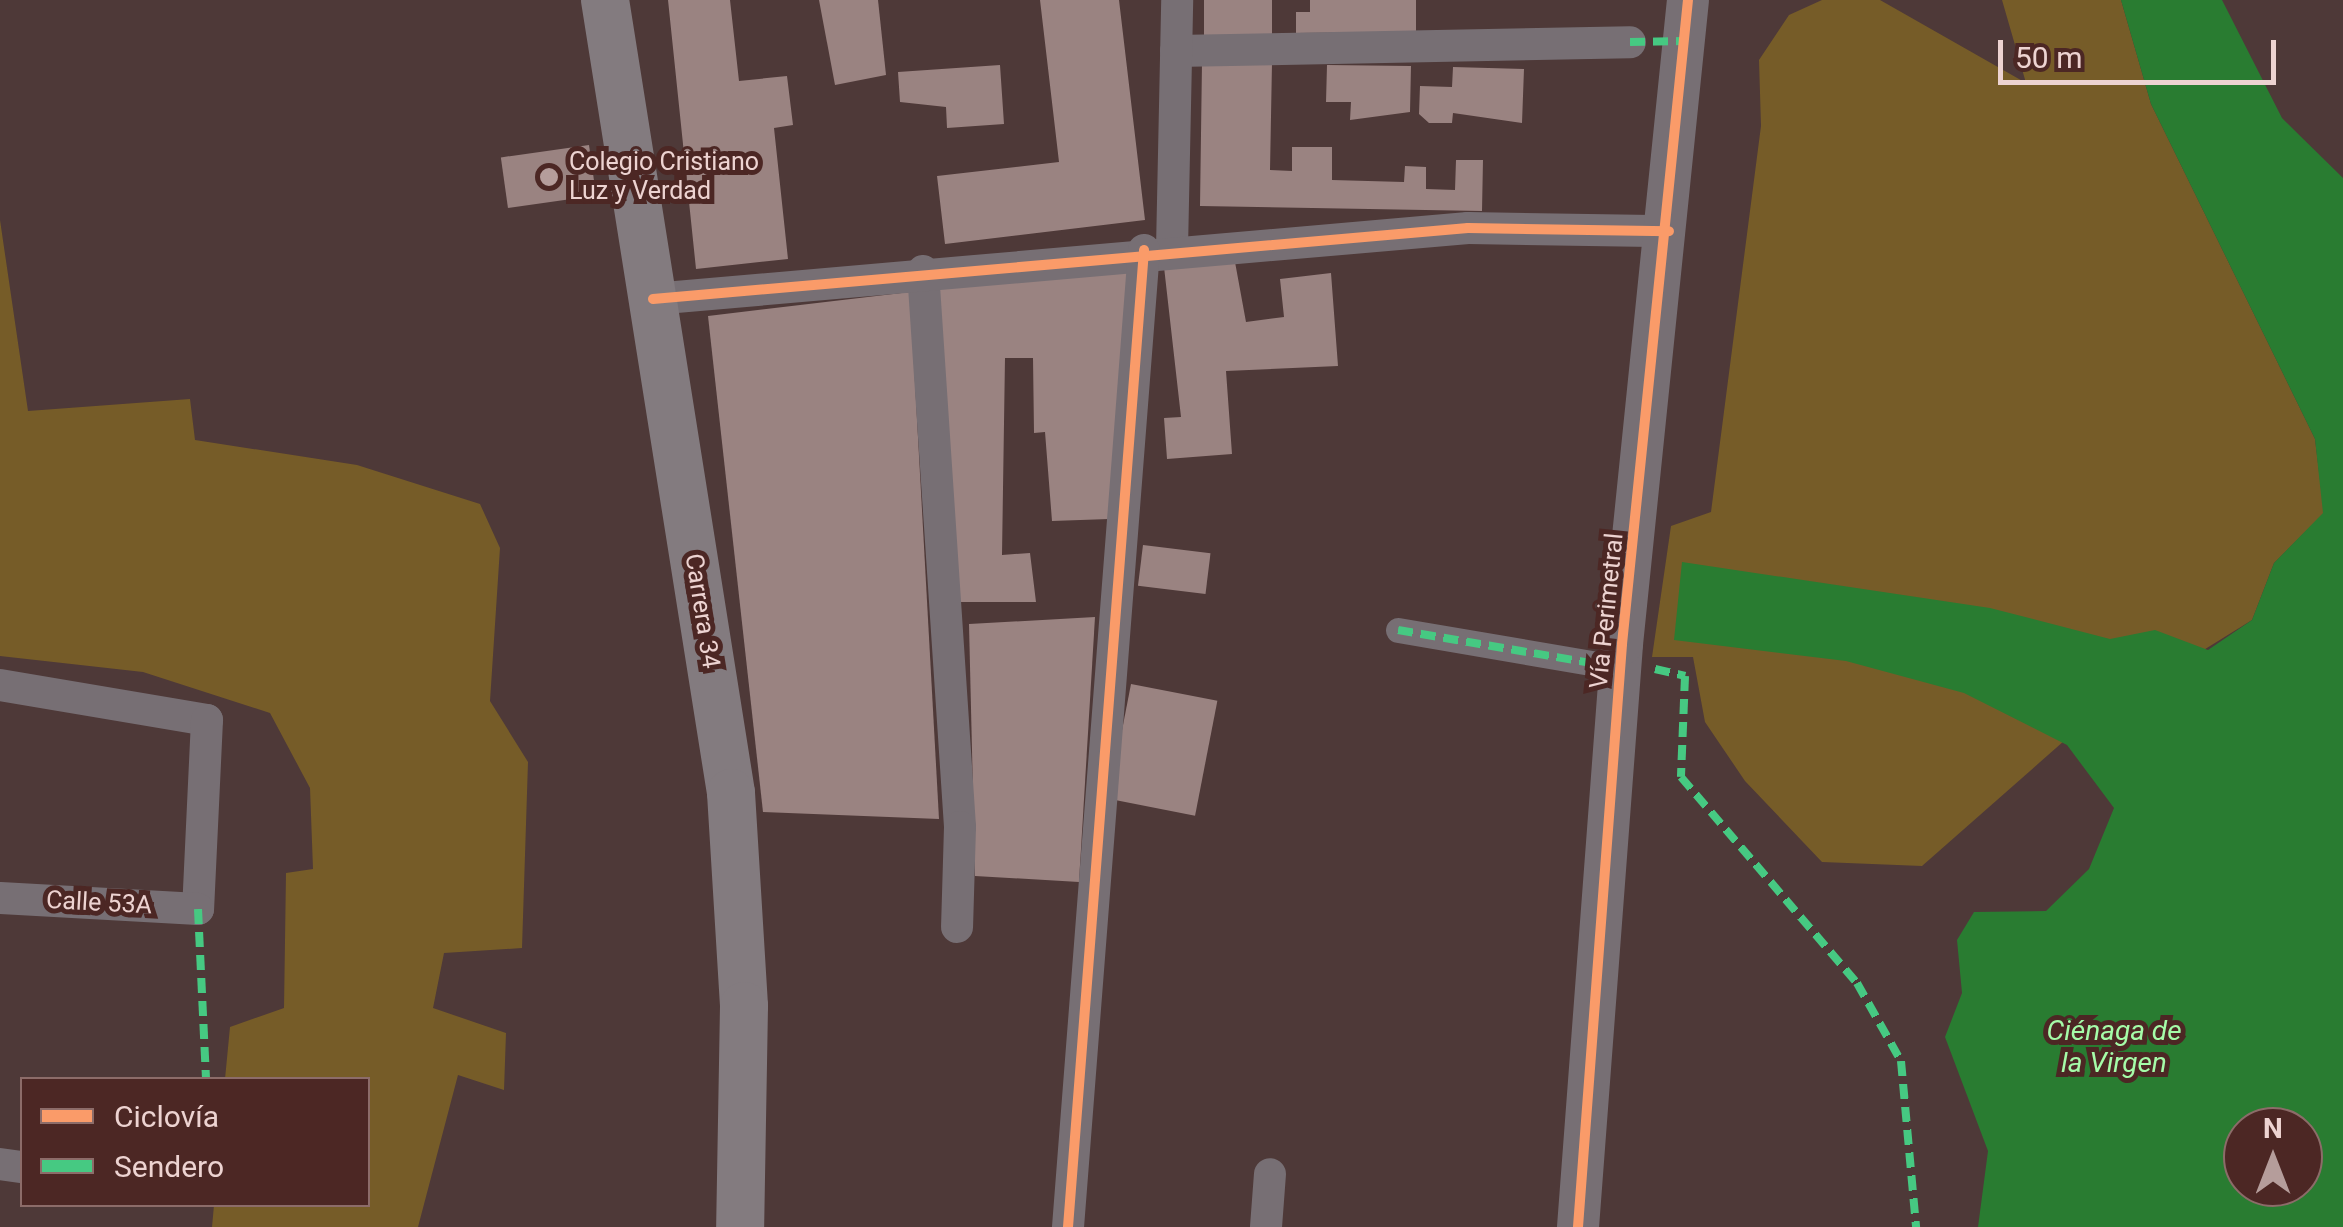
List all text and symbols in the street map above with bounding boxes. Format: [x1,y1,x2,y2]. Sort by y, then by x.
scale bar [2003,20,2280,82]
text: 50 m [2015,40,2082,75]
place label: Colegio Cristiano Luz y Verdad [569,148,759,207]
marker: Colegio Cristiano Luz y Verdad [538,166,560,188]
street label: Vía Perimetral [1584,532,1630,690]
street label: Carrera 34 [678,552,726,670]
street label: Calle 53A [45,885,153,921]
water label: Ciénaga de la Virgen [2046,1014,2182,1080]
legend [20,1077,370,1207]
text: Ciclovía [114,1099,219,1134]
north arrow [2223,1107,2323,1207]
text: N [2263,1112,2283,1145]
text: Sendero [114,1149,224,1184]

